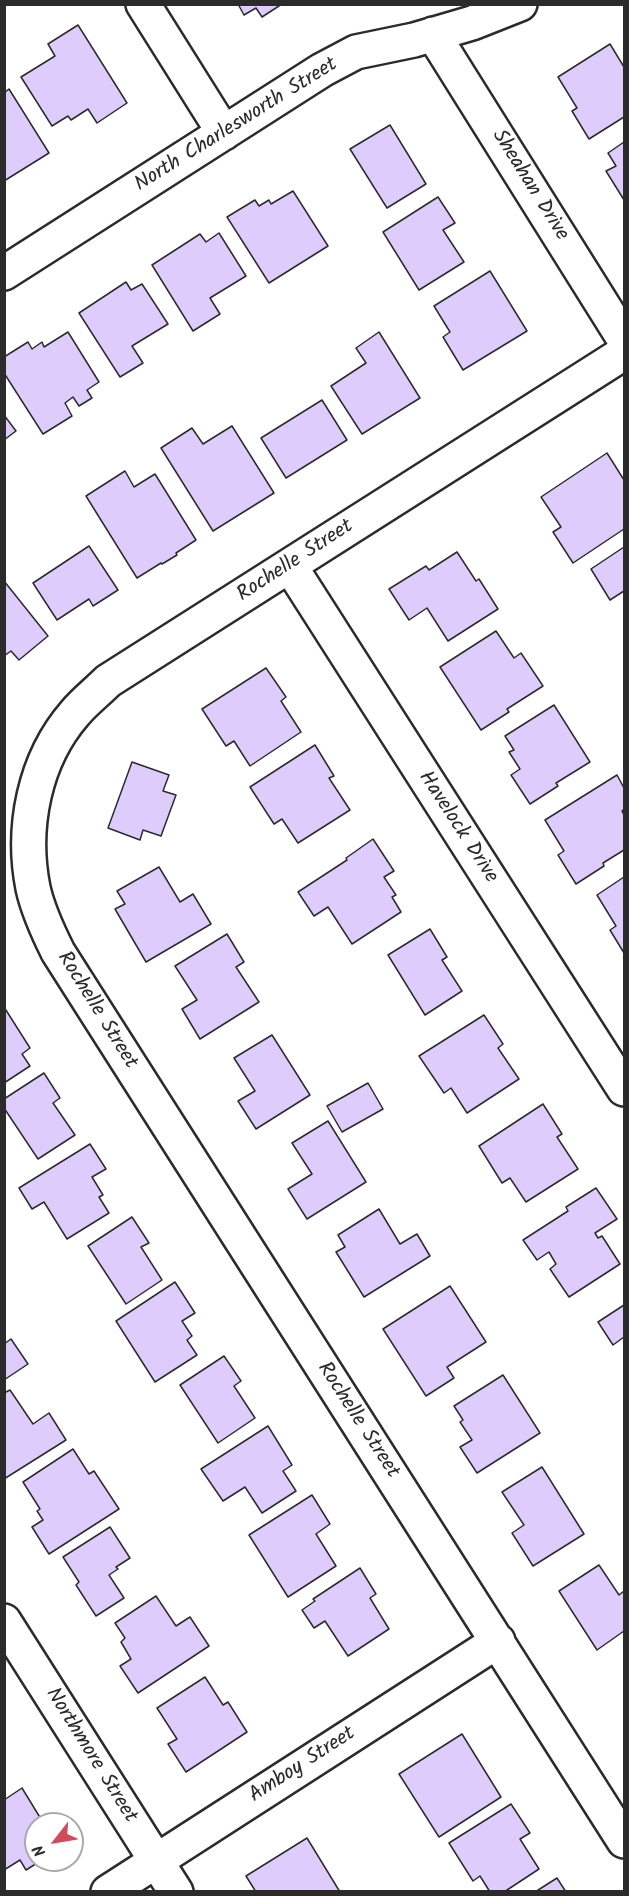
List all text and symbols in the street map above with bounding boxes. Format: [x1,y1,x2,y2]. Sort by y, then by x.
street label: North Charlesworth Street [131,53,343,199]
street label: Sheahan Drive [485,126,573,246]
street label: Rochelle Street [233,515,359,609]
street label: Havelock Drive [411,767,503,889]
street label: Rochelle Street [50,948,142,1074]
street label: Rochelle Street [310,1358,404,1484]
street label: Northmore Street [38,1684,142,1828]
street label: Amboy Street [245,1722,361,1810]
north arrow [24,1812,84,1872]
text: N [27,1840,53,1861]

